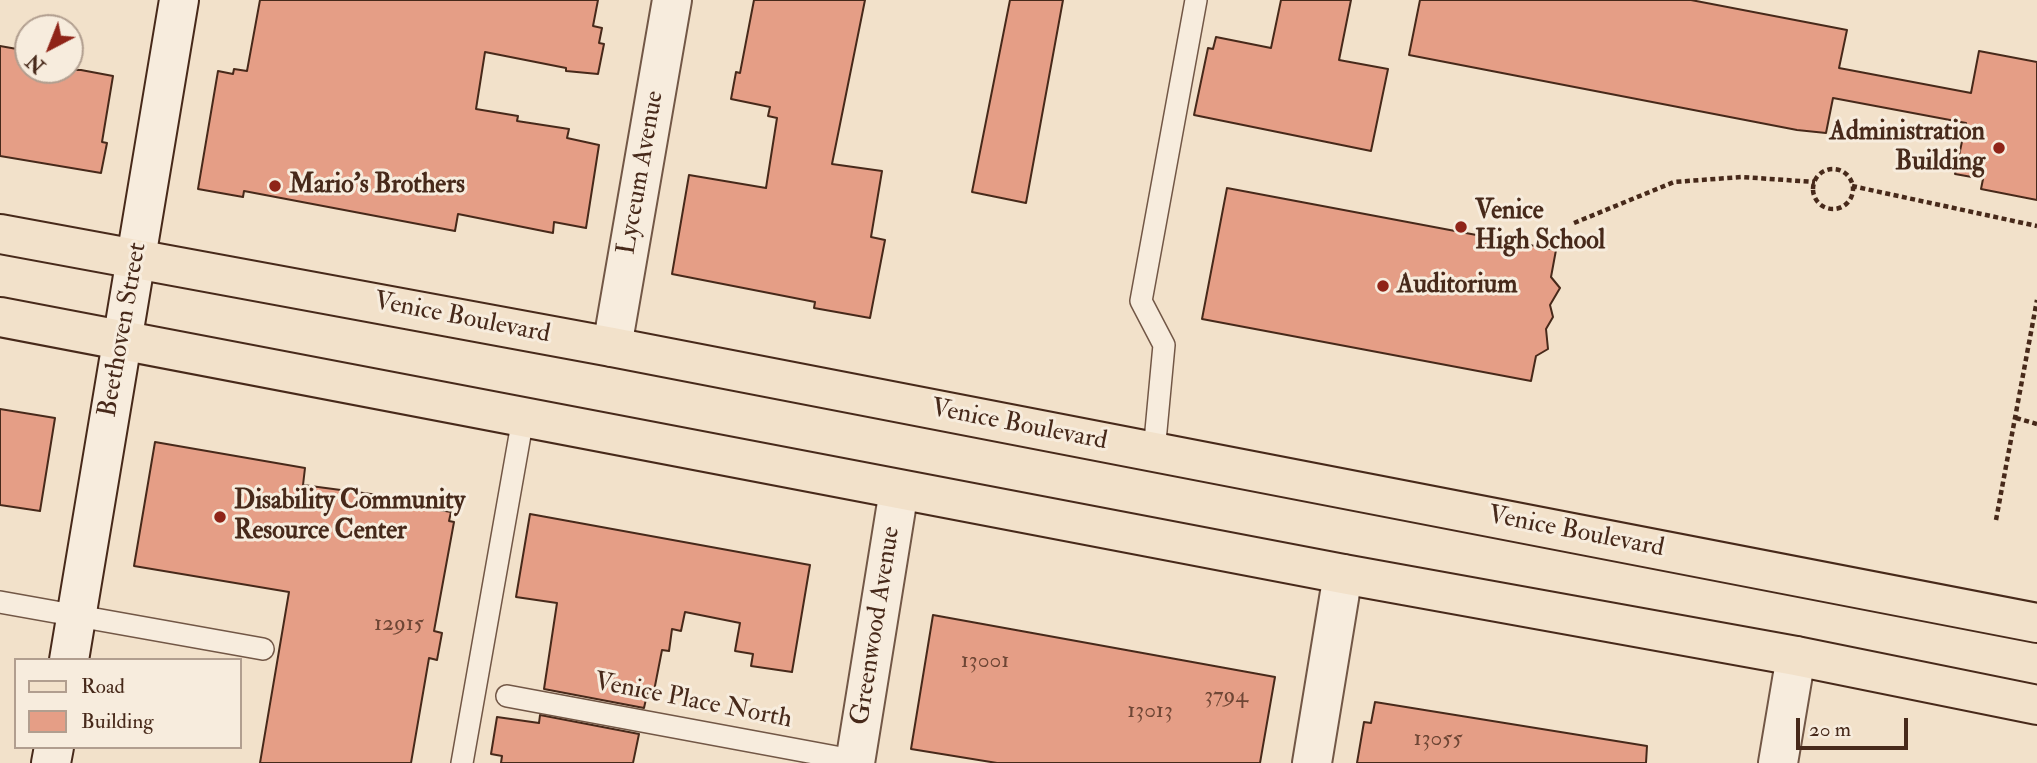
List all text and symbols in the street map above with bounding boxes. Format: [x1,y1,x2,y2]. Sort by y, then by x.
north arrow [14,14,84,84]
text: N [22,49,51,78]
street label: Lyceum Avenue [612,89,672,257]
place label: Administration Building [1829,117,1985,178]
marker: Administration Building [1991,140,2007,156]
place label: Mario's Brothers [289,170,465,202]
marker: Mario's Brothers [267,178,283,194]
place label: Venice High School [1475,196,1605,258]
marker: Venice High School [1453,219,1469,235]
street label: Beethoven Street [93,240,155,420]
place label: Auditorium [1397,270,1517,302]
marker: Auditorium [1375,278,1391,294]
street label: Venice Boulevard [371,287,553,351]
street label: Venice Boulevard [928,394,1110,458]
place label: Disability Community Resource Center [234,486,465,548]
street label: Venice Boulevard [1485,501,1667,565]
marker: Disability Community Resource Center [212,509,228,525]
street label: Greenwood Avenue [846,524,908,728]
house number: 12915 [374,611,424,639]
house number: 13001 [961,648,1009,676]
legend [14,658,242,749]
street label: Venice Place North [592,668,794,736]
text: Road [81,673,125,700]
house number: 3794 [1204,683,1248,711]
house number: 13013 [1127,698,1173,726]
scale bar [1799,704,1911,748]
text: Building [81,708,154,735]
text: 20 m [1809,716,1851,743]
house number: 13055 [1413,726,1463,754]

